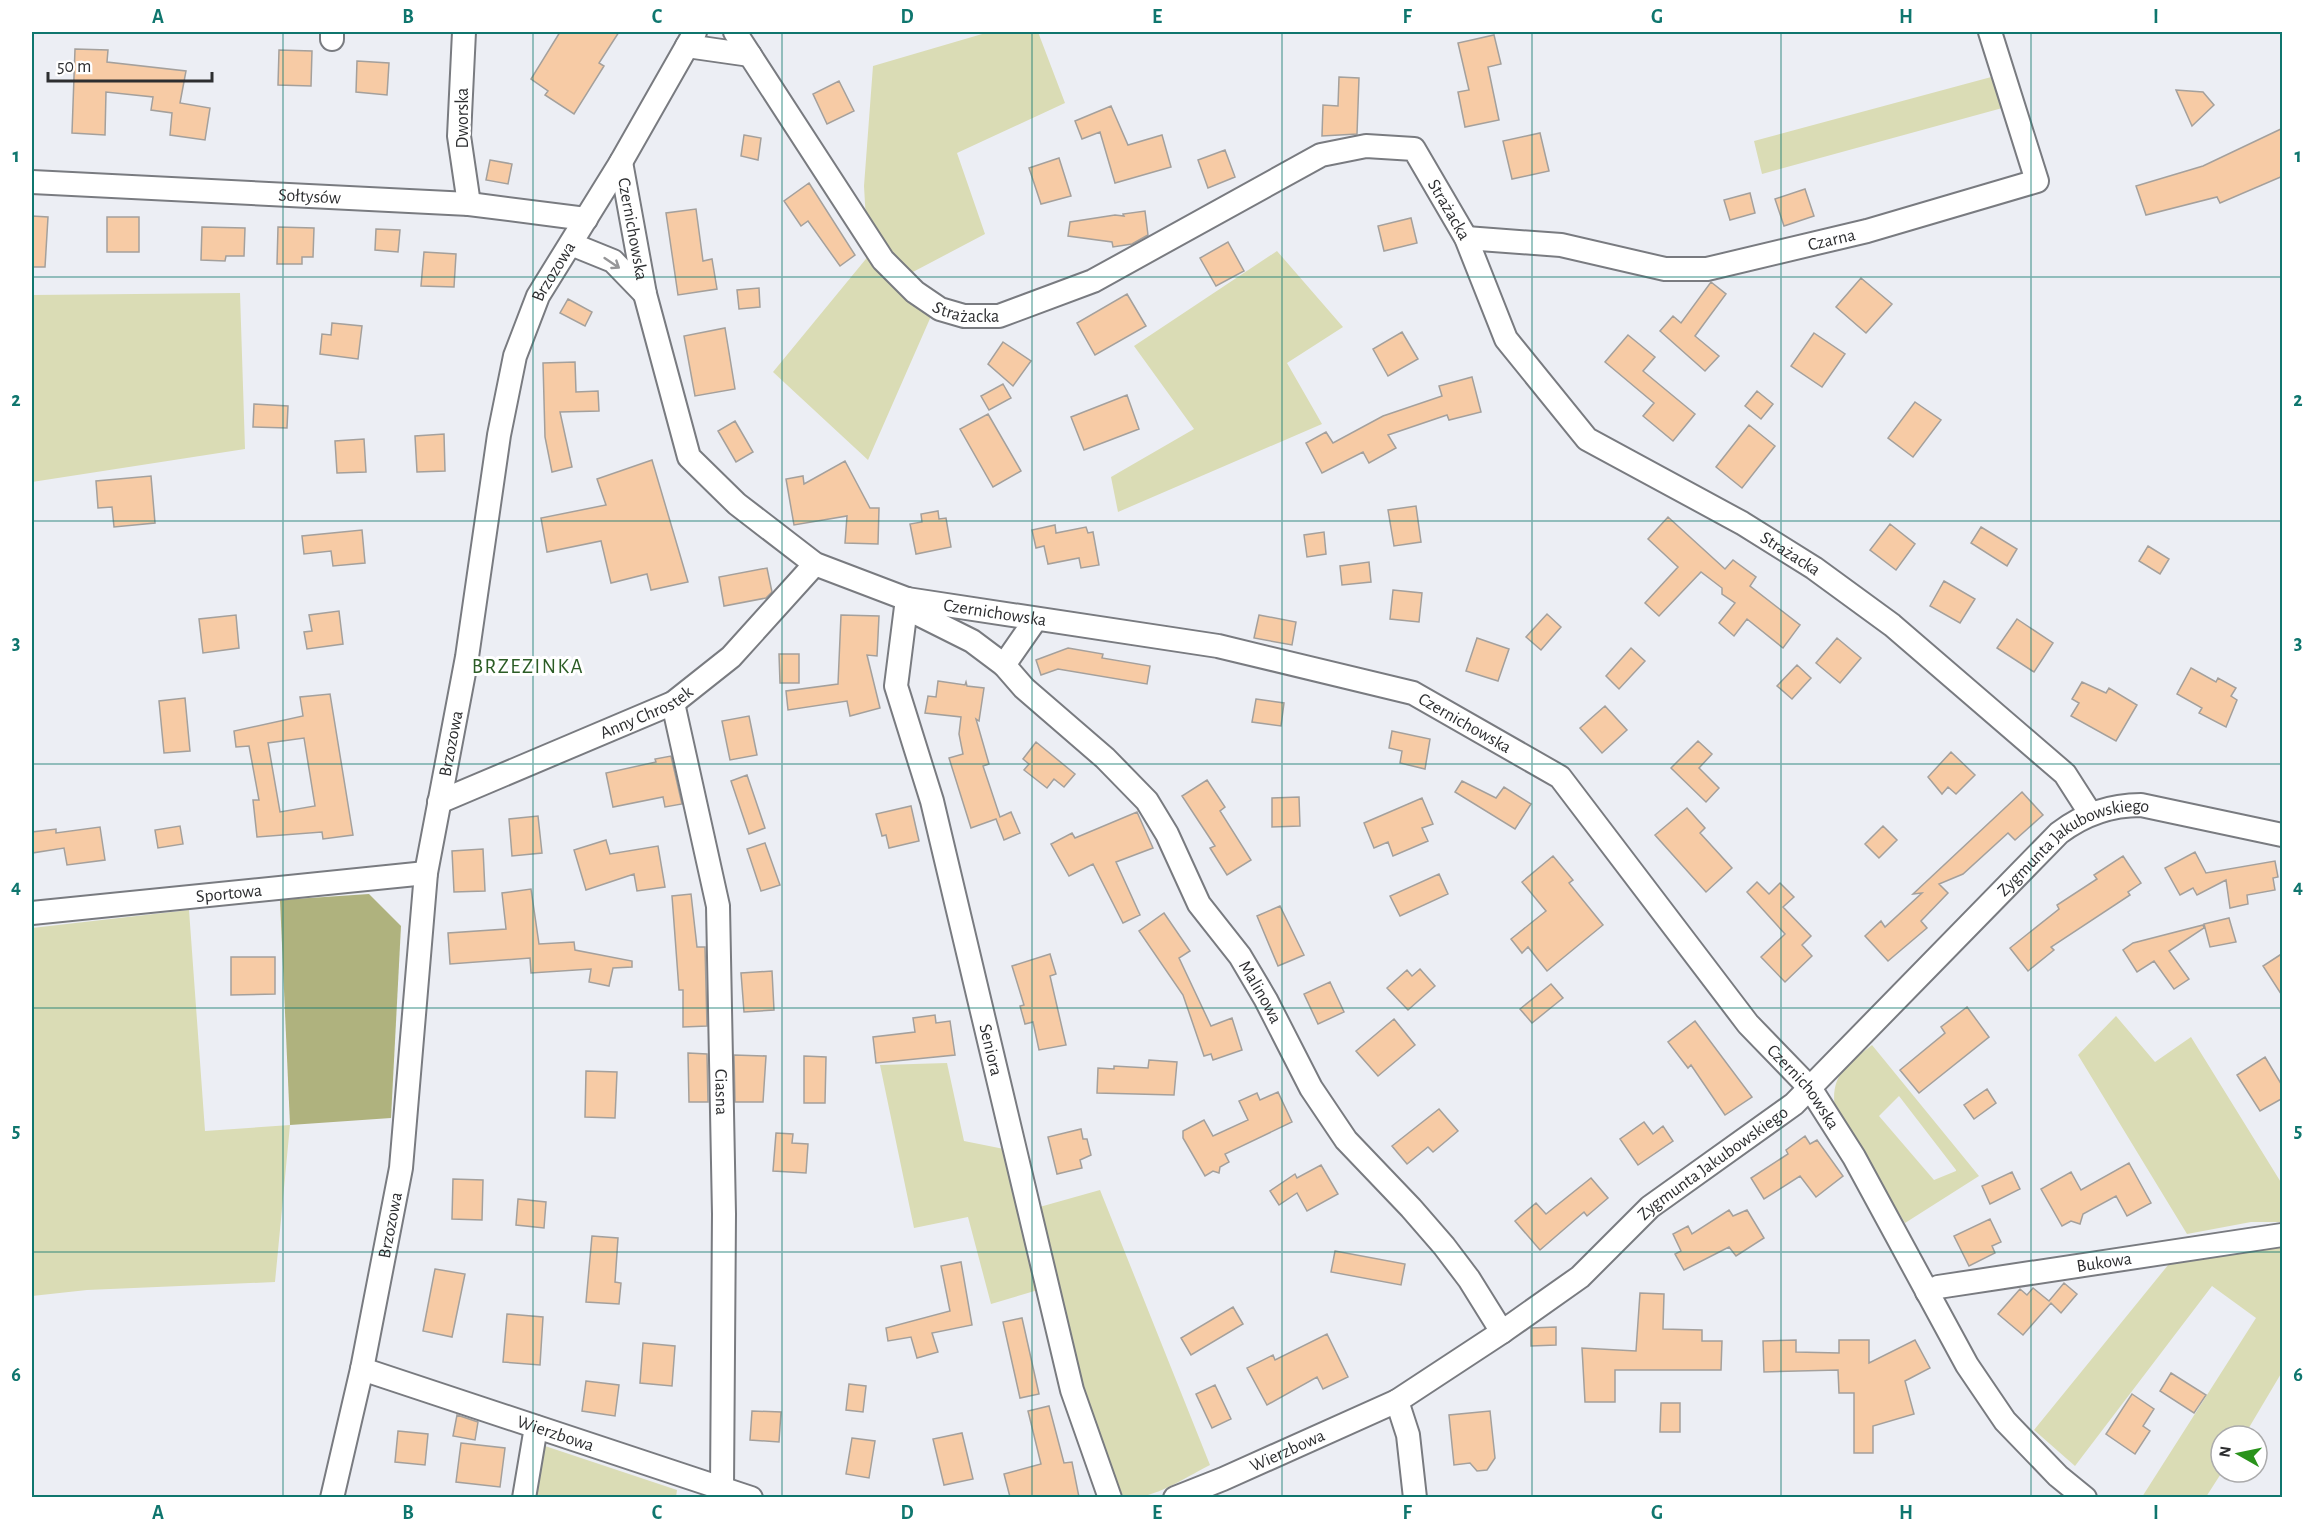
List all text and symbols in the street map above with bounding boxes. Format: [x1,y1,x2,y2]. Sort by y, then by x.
text: A [152,7,164,27]
text: B [402,7,414,27]
text: C [652,7,663,27]
text: D [900,7,914,27]
text: E [1152,7,1162,27]
text: F [1402,7,1412,27]
text: G [1651,7,1663,27]
text: H [1899,7,1913,27]
text: I [2153,7,2159,27]
scale bar [48,45,212,83]
text: 50 m [57,58,91,76]
street label: Dworska [454,88,472,148]
text: 1 [12,146,20,166]
text: 1 [2294,146,2302,166]
street label: Czernichowska [614,176,650,282]
street label: Strażacka [1424,176,1473,243]
street label: Sołtysów [278,186,341,208]
street label: Czarna [1806,226,1857,255]
street label: Brzozowa [529,239,579,304]
one-way arrow [603,257,619,269]
street label: Strażacka [929,299,999,326]
text: 2 [11,390,21,410]
text: 2 [2293,390,2303,410]
street label: Strażacka [1757,529,1823,580]
street label: Czernichowska [942,597,1048,630]
text: 3 [12,633,20,653]
text: 3 [2294,633,2302,653]
district label: BRZEZINKA [472,656,584,677]
street label: Anny Chrostek [598,682,697,743]
street label: Czernichowska [1415,690,1514,757]
street label: Brzozowa [436,709,467,778]
street label: Zygmunta Jakubowskiego [1995,797,2151,900]
text: 4 [11,877,21,897]
text: 4 [2293,877,2303,897]
street label: Sportowa [195,882,263,906]
street label: Malinowa [1235,958,1285,1027]
street label: Seniora [975,1022,1005,1078]
street label: Czernichowska [1763,1042,1842,1133]
street label: Ciasna [711,1069,730,1115]
street label: Zygmunta Jakubowskiego [1635,1103,1792,1224]
text: 5 [12,1121,20,1141]
text: 5 [2294,1121,2302,1141]
street label: Brzozowa [376,1191,406,1260]
street label: Bukowa [2075,1250,2133,1276]
text: 6 [11,1365,21,1385]
text: 6 [2293,1365,2303,1385]
street label: Wierzbowa [514,1413,596,1455]
north arrow [2209,1424,2269,1484]
street label: Wierzbowa [1247,1427,1328,1476]
text: N [2216,1445,2234,1459]
text: A [152,1503,164,1523]
text: B [402,1503,414,1523]
text: C [652,1503,663,1523]
text: D [900,1503,914,1523]
text: E [1152,1503,1162,1523]
text: F [1402,1503,1412,1523]
text: G [1651,1503,1663,1523]
text: H [1899,1503,1913,1523]
text: I [2153,1503,2159,1523]

